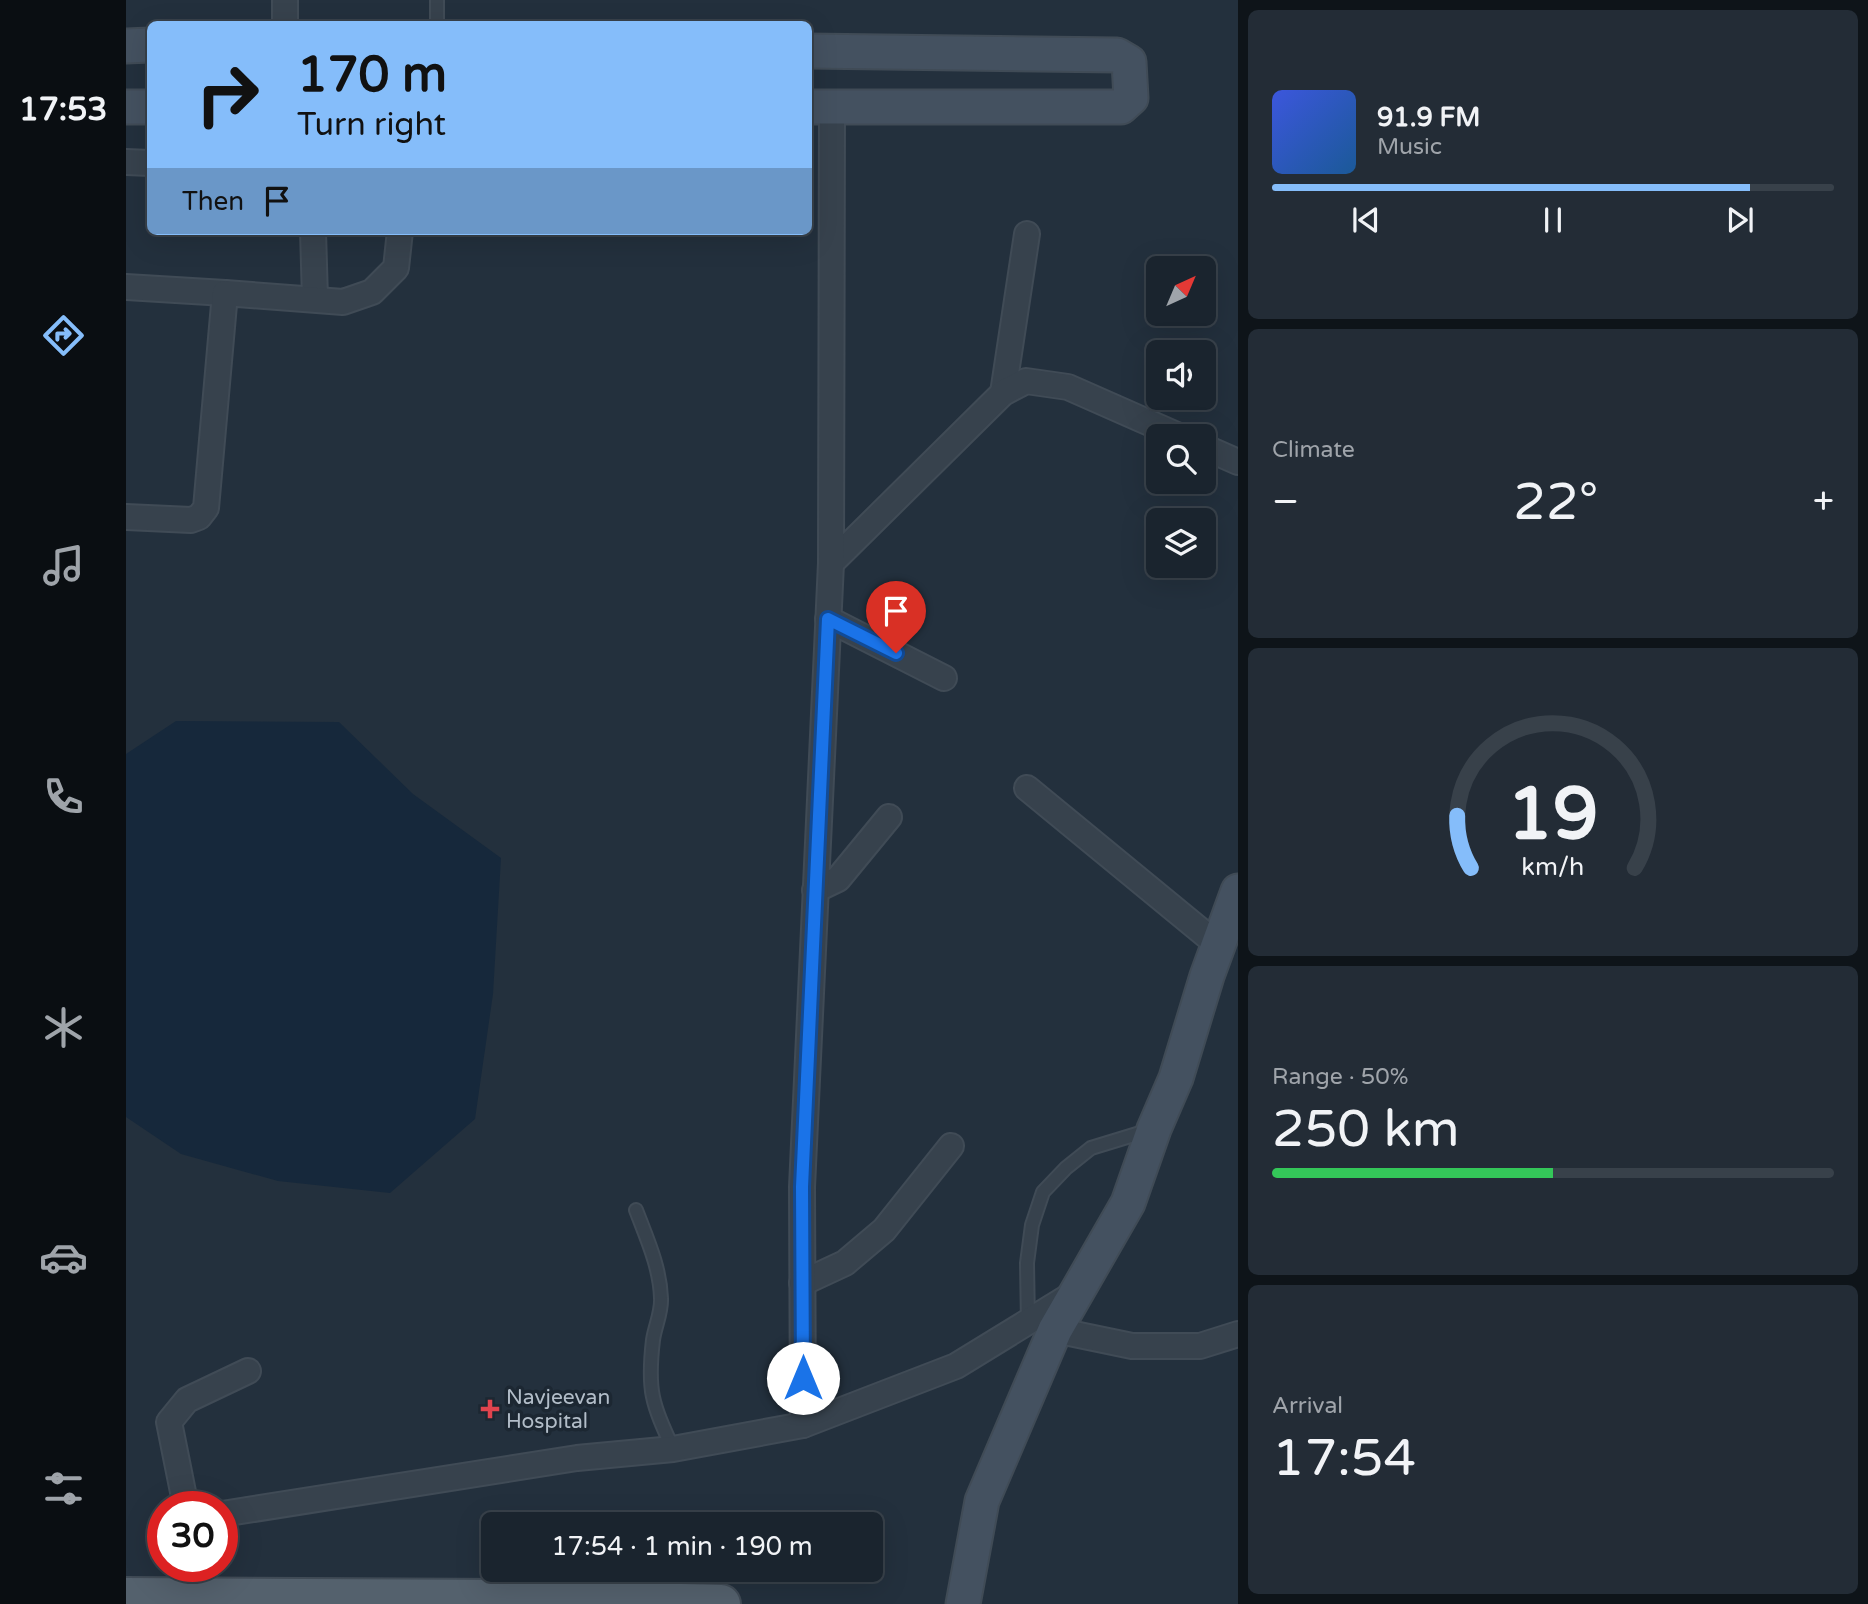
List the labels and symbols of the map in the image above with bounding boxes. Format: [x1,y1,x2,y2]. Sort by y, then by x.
north arrow [1146,256,1216,326]
pin [866,581,926,653]
position arrow [766,1341,840,1415]
place label: Navjeevan Hospital [506,1385,610,1434]
marker: Navjeevan Hospital [480,1399,500,1419]
speed limit sign: 30 [147,1491,238,1582]

